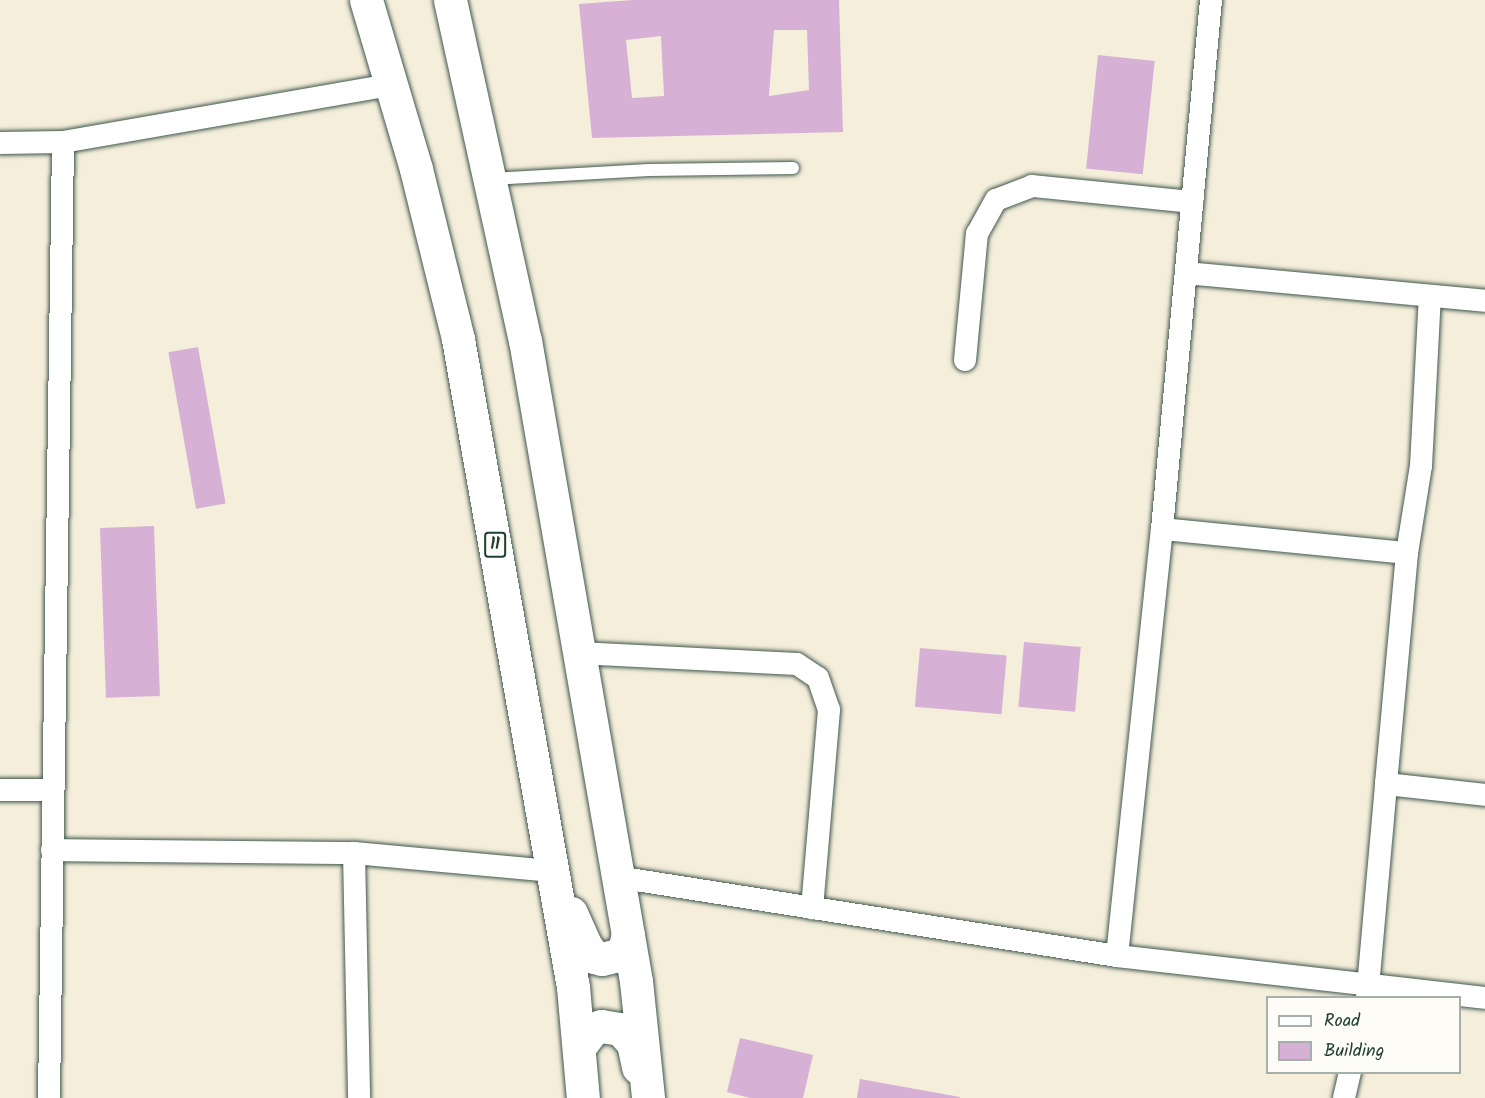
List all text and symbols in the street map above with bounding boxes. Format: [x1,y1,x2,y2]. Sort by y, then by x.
road number: 11 [483,532,507,558]
legend [1266,996,1461,1074]
text: Road [1324,1007,1360,1036]
text: Building [1324,1037,1384,1066]

